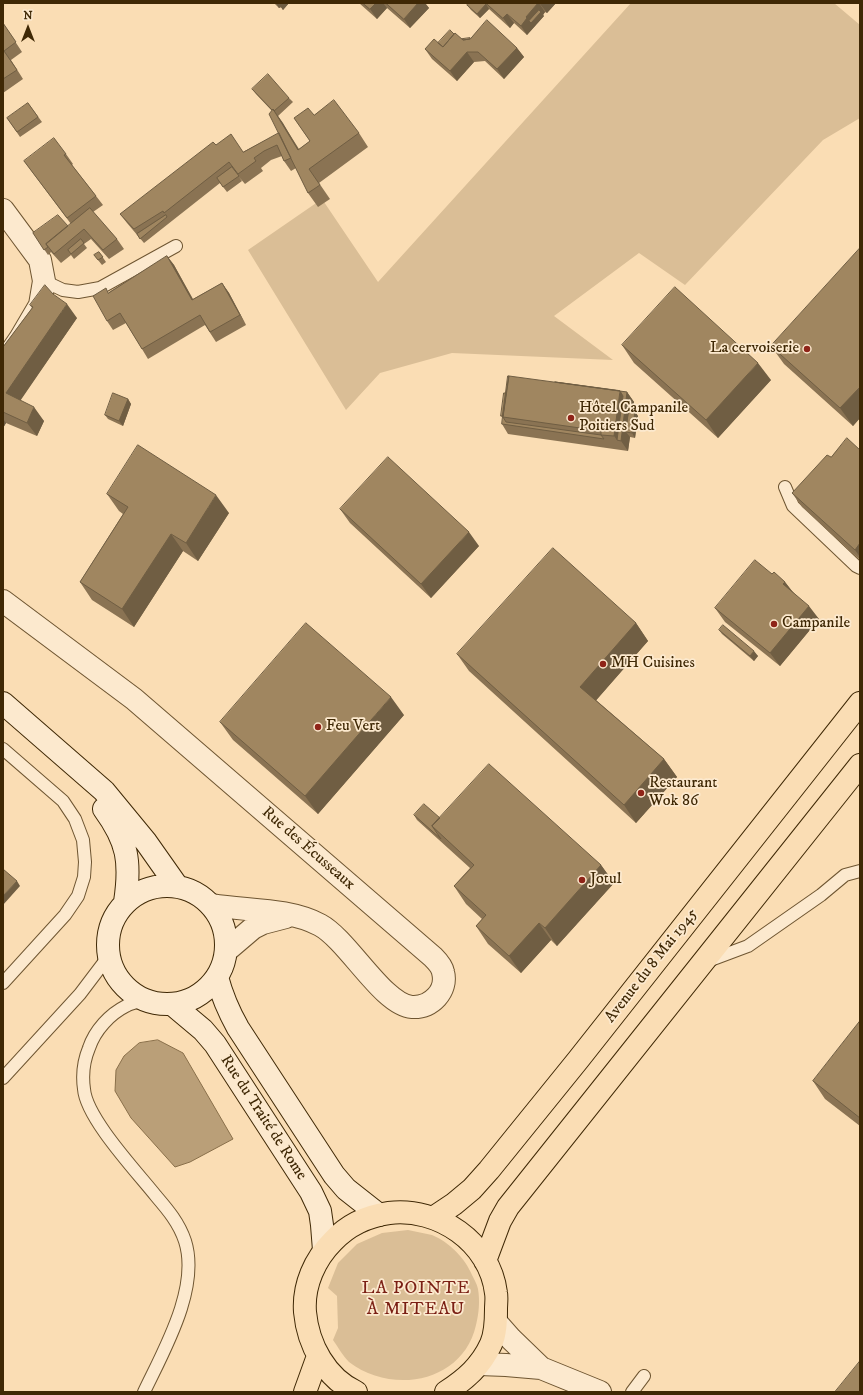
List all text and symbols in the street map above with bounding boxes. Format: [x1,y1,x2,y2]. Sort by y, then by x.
north arrow [8,8,48,48]
text: N [23,9,33,23]
place label: La cervoiserie [710,339,799,359]
marker: La cervoiserie [802,344,812,354]
place label: Hôtel Campanile Poitiers Sud [579,399,688,437]
marker: Hôtel Campanile Poitiers Sud [566,413,576,423]
place label: Campanile [782,614,850,634]
marker: Campanile [769,619,779,629]
place label: MH Cuisines [611,654,695,674]
marker: MH Cuisines [598,659,608,669]
place label: Feu Vert [326,717,380,737]
marker: Feu Vert [313,722,323,732]
place label: Restaurant Wok 86 [649,774,717,812]
marker: Restaurant Wok 86 [636,788,646,798]
street label: Rue des Écusseaux [257,803,359,895]
place label: Jotul [590,870,622,890]
marker: Jotul [577,875,587,885]
street label: Avenue du 8 Mai 1945 [601,905,703,1027]
street label: Rue du Traité de Rome [215,1052,311,1184]
district label: LA POINTE À MITEAU [361,1278,471,1320]

